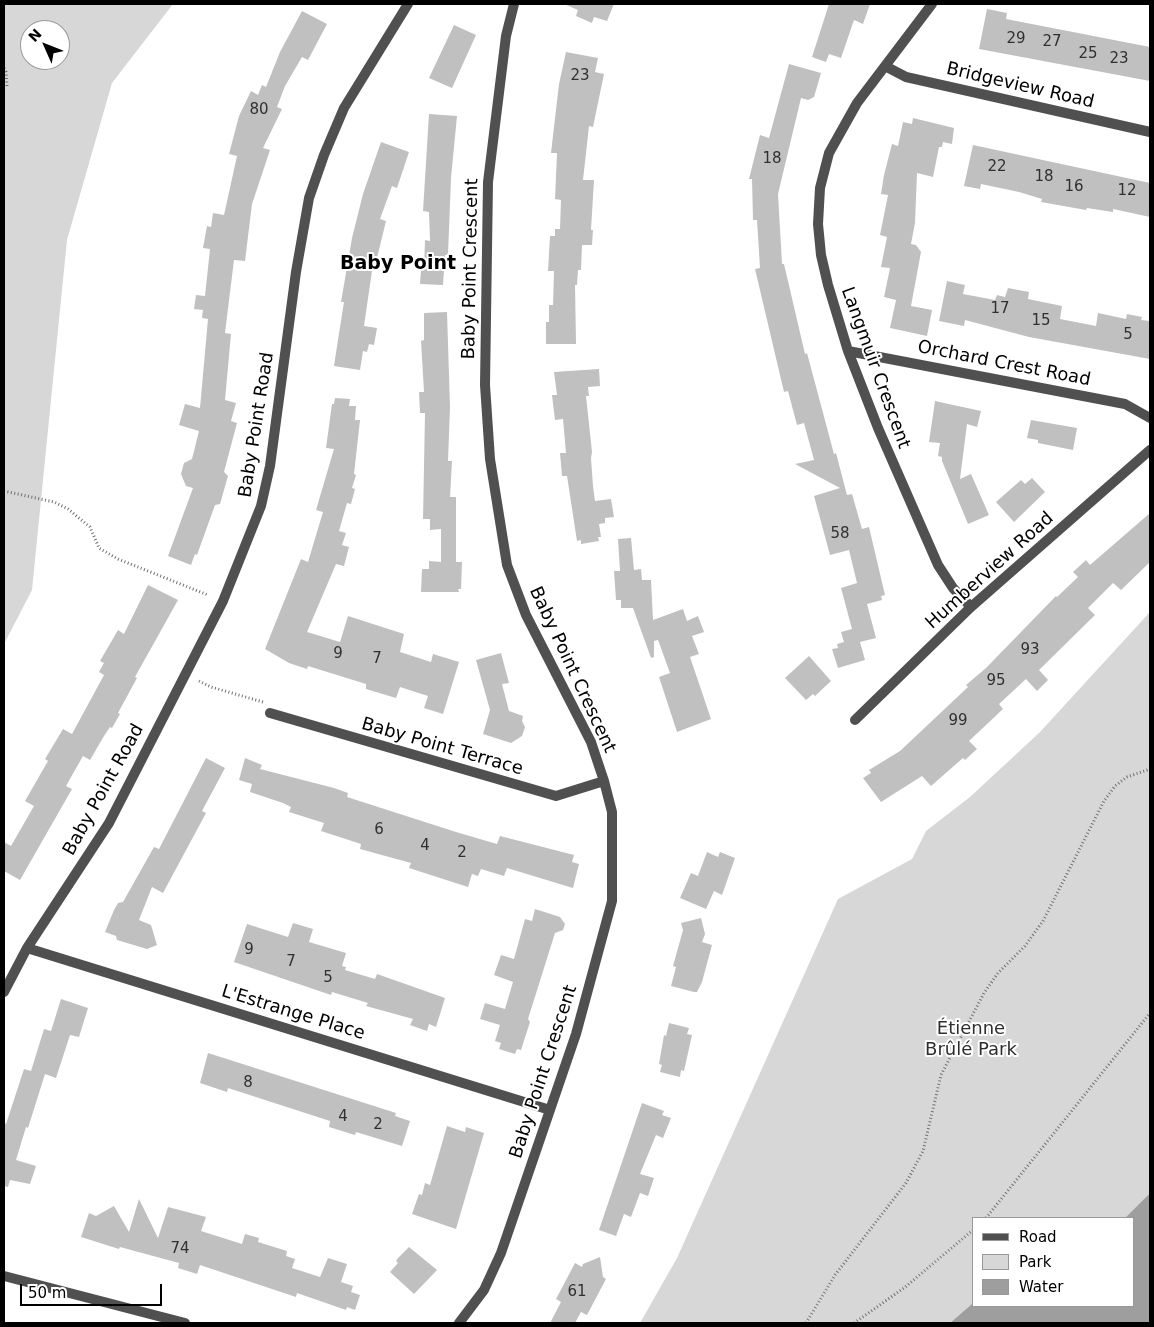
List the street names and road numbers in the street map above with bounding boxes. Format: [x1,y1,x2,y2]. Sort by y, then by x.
street label: Bridgeview Road [944,58,1096,114]
street label: Baby Point Crescent [459,178,483,360]
street label: Langmuir Crescent [836,284,914,452]
street label: Orchard Crest Road [916,337,1092,391]
street label: Baby Point Road [235,351,279,499]
street label: Humberview Road [922,508,1058,634]
street label: Baby Point Crescent [524,583,620,757]
street label: Baby Point Terrace [359,714,525,780]
street label: Baby Point Road [59,721,149,859]
street label: L'Estrange Place [219,981,367,1045]
street label: Baby Point Crescent [506,983,582,1161]

